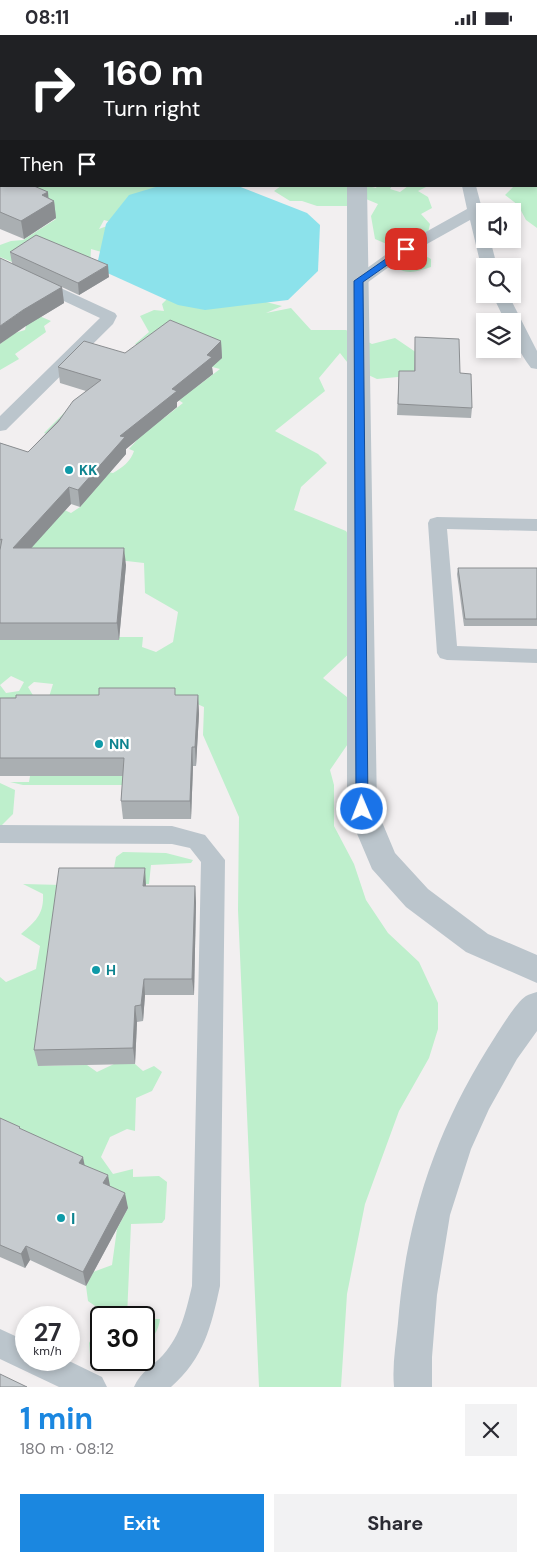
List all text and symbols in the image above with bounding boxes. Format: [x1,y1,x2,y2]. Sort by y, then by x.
text: 08:11 [25,5,69,30]
text: 160 m [103,50,204,96]
icon: right [20,55,85,120]
text: Turn right [103,94,200,123]
icon: arrive [73,150,101,178]
text: Then [20,152,63,177]
map controls [476,203,521,358]
button: sound [476,203,521,248]
pin [385,228,427,270]
icon: arrive [392,235,420,263]
button: search [476,258,521,303]
button: layers [476,313,521,358]
place label: KK [79,461,97,479]
marker: KK [63,464,75,476]
place label: NN [109,735,129,753]
marker: NN [93,738,105,750]
position arrow [335,782,387,834]
place label: H [106,961,116,979]
marker: H [90,964,102,976]
place label: I [71,1208,75,1229]
marker: I [55,1212,67,1224]
speed limit sign: 30 [90,1306,155,1371]
text: 27 [34,1316,61,1349]
text: km/h [33,1343,62,1359]
text: 1 min [20,1399,93,1438]
button: close [465,1404,517,1456]
text: 180 m · 08:12 [20,1438,114,1459]
button: Exit [20,1494,264,1552]
button: Share [274,1494,517,1552]

